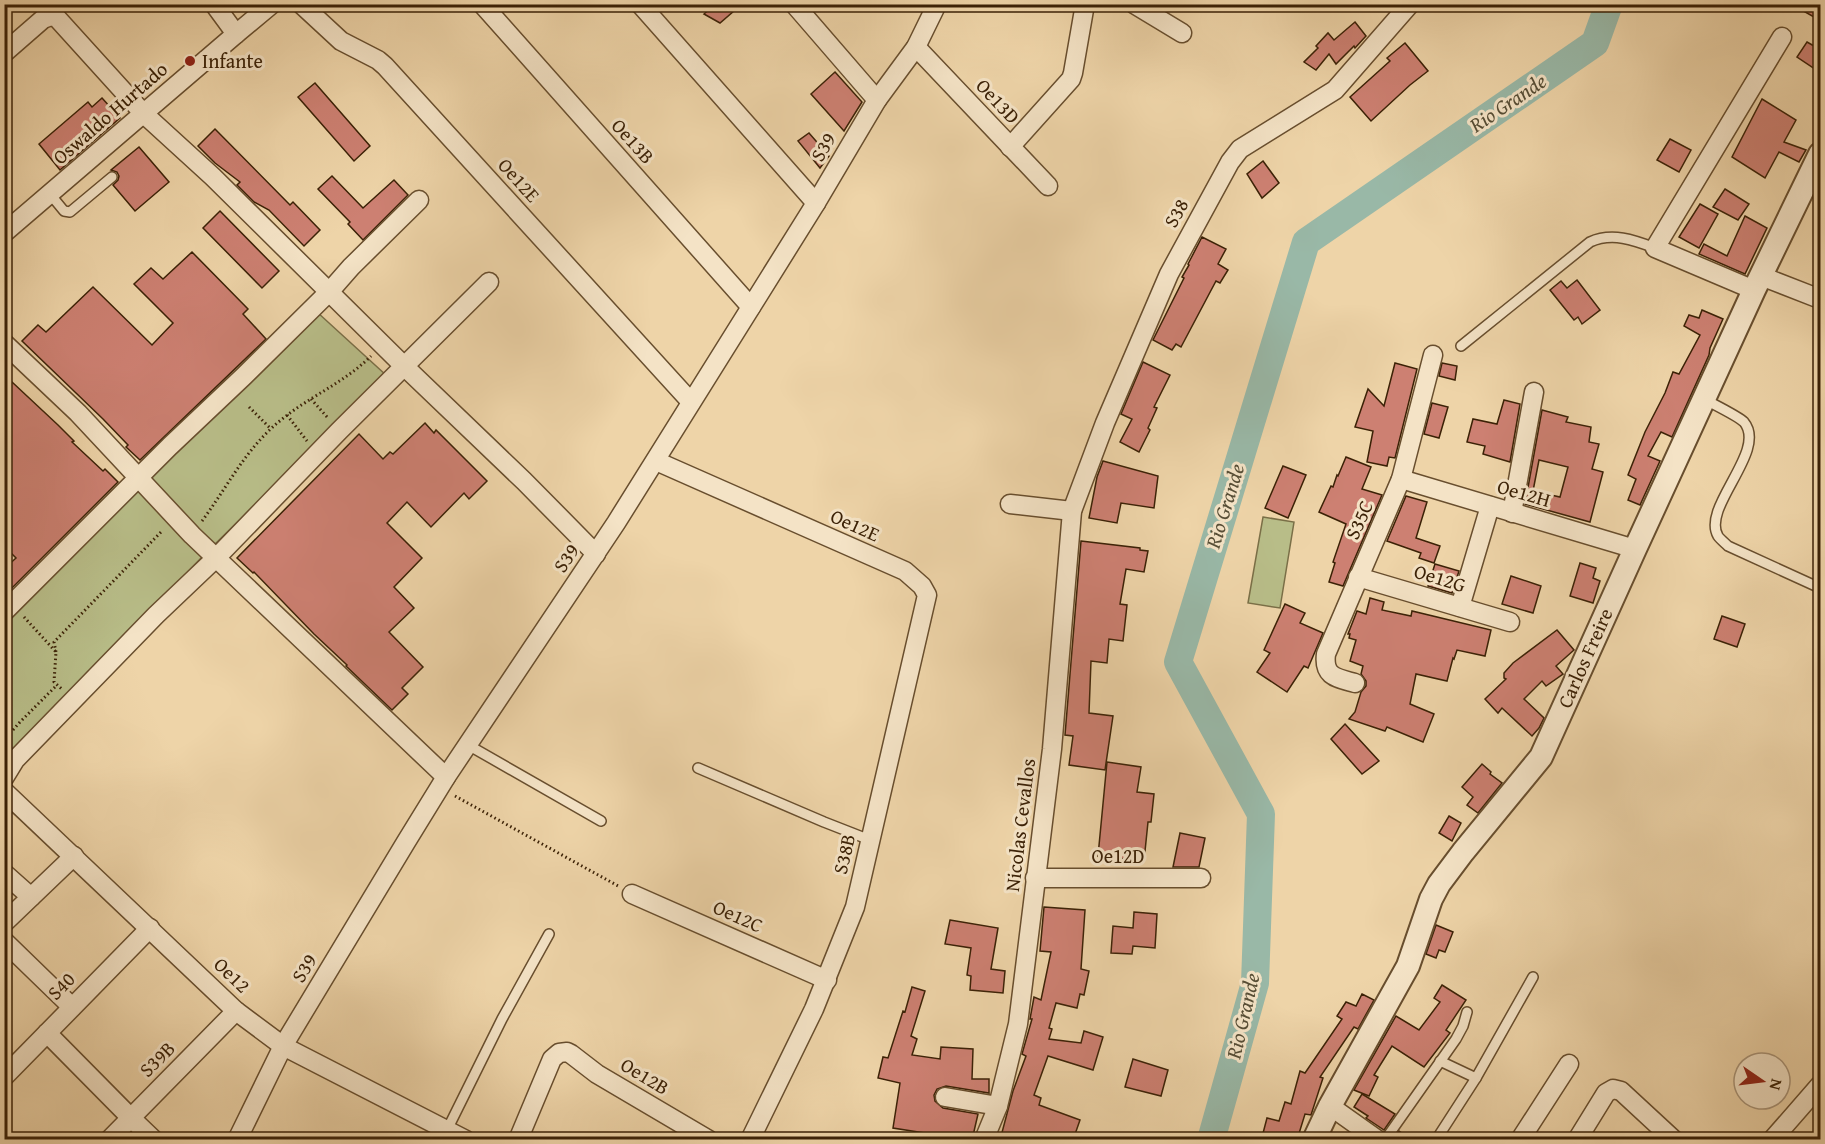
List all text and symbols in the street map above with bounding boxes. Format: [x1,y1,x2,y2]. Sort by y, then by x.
place label: Infante [202,46,263,75]
street label: Oswaldo Hurtado [46,54,174,171]
marker: Infante [183,54,197,68]
water label: Rio Grande [1462,65,1552,140]
street label: Oe13D [970,71,1027,130]
street label: Oe13B [605,112,662,170]
street label: S39 [803,127,842,167]
street label: Oe12E [492,151,547,208]
street label: S38 [1156,193,1195,232]
water label: Rio Grande [1197,460,1252,553]
street label: Oe12H [1494,471,1554,514]
street label: S35C [1337,496,1380,544]
street label: Oe12E [826,501,884,548]
street label: S39 [545,538,586,578]
street label: Oe12G [1411,556,1470,599]
street label: Carlos Freire [1550,603,1619,712]
street label: Nicolas Cevallos [997,757,1042,893]
street label: S38B [825,831,862,877]
street label: Oe12D [1092,841,1144,870]
street label: Oe12C [709,892,768,939]
street label: S39 [284,948,323,988]
street label: Oe12 [208,950,257,999]
street label: S40 [40,965,81,1006]
water label: Rio Grande [1217,970,1267,1063]
street label: S39B [132,1034,181,1083]
street label: Oe12B [615,1050,675,1101]
north arrow [1732,1051,1792,1111]
text: N [1764,1077,1789,1093]

